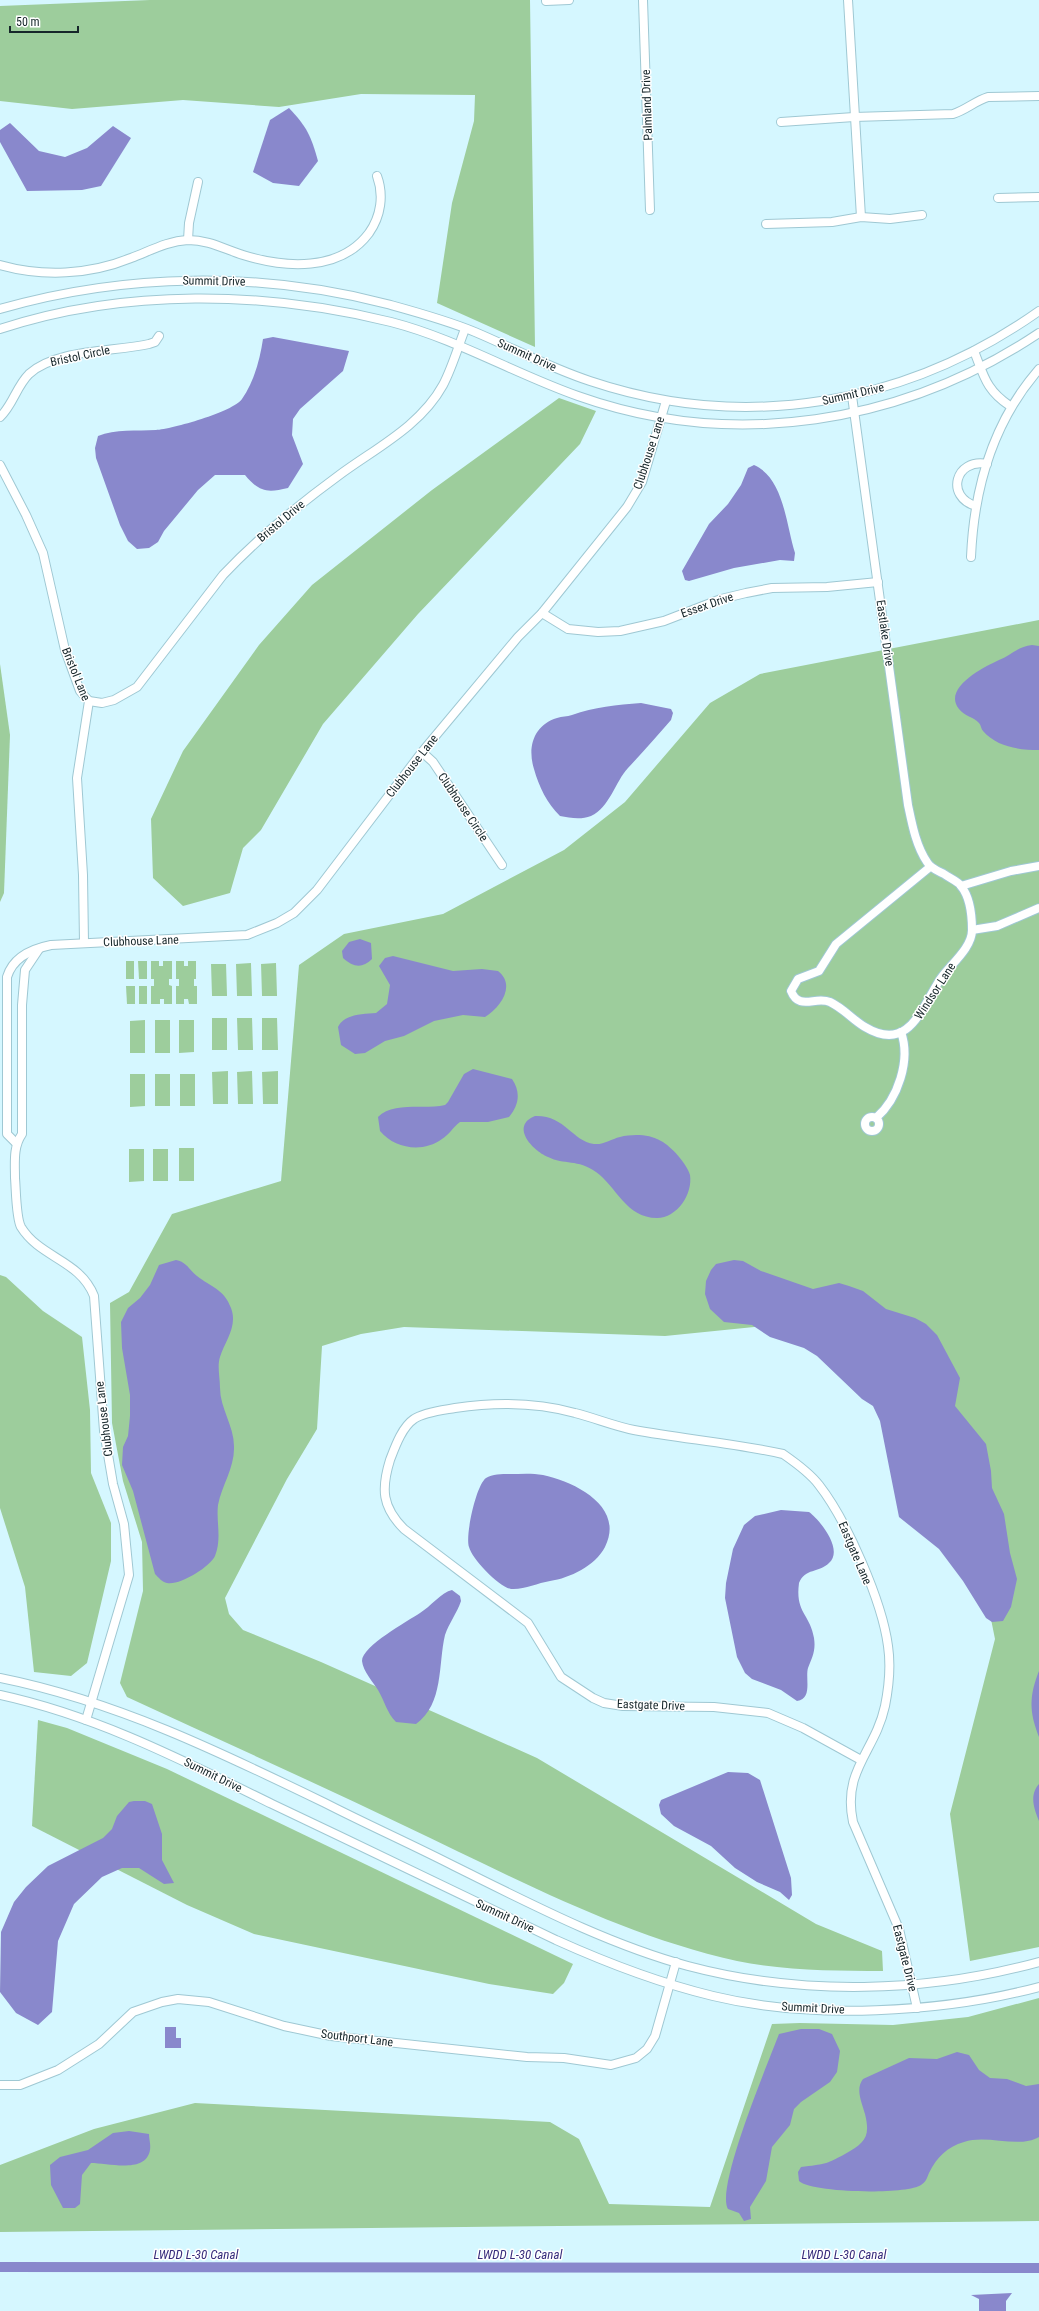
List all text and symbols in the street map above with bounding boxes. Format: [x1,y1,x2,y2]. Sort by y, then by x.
scale bar [10,8,78,34]
text: 50 m [16,15,40,29]
street label: Palmland Drive [639,69,655,141]
street label: Summit Drive [182,273,246,289]
street label: Summit Drive [495,336,559,374]
street label: Bristol Circle [49,343,111,369]
street label: Summit Drive [821,380,886,408]
street label: Clubhouse Lane [631,415,667,491]
street label: Bristol Drive [255,497,308,545]
street label: Essex Drive [679,589,735,620]
street label: Eastlake Drive [873,599,897,667]
street label: Bristol Lane [59,645,93,703]
street label: Clubhouse Lane [383,732,441,800]
street label: Clubhouse Circle [435,770,491,844]
street label: Clubhouse Lane [103,933,179,949]
street label: Windsor Lane [912,960,959,1022]
street label: Clubhouse Lane [92,1380,116,1457]
street label: Eastgate Lane [835,1519,875,1587]
street label: Eastgate Drive [617,1697,686,1713]
street label: Summit Drive [182,1755,245,1795]
street label: Summit Drive [473,1896,537,1936]
street label: Eastgate Drive [890,1923,920,1993]
street label: Summit Drive [781,1999,845,2017]
street label: Southport Lane [320,2027,394,2049]
water label: LWDD L-30 Canal [154,2247,240,2262]
water label: LWDD L-30 Canal [478,2247,564,2262]
water label: LWDD L-30 Canal [802,2247,888,2262]

